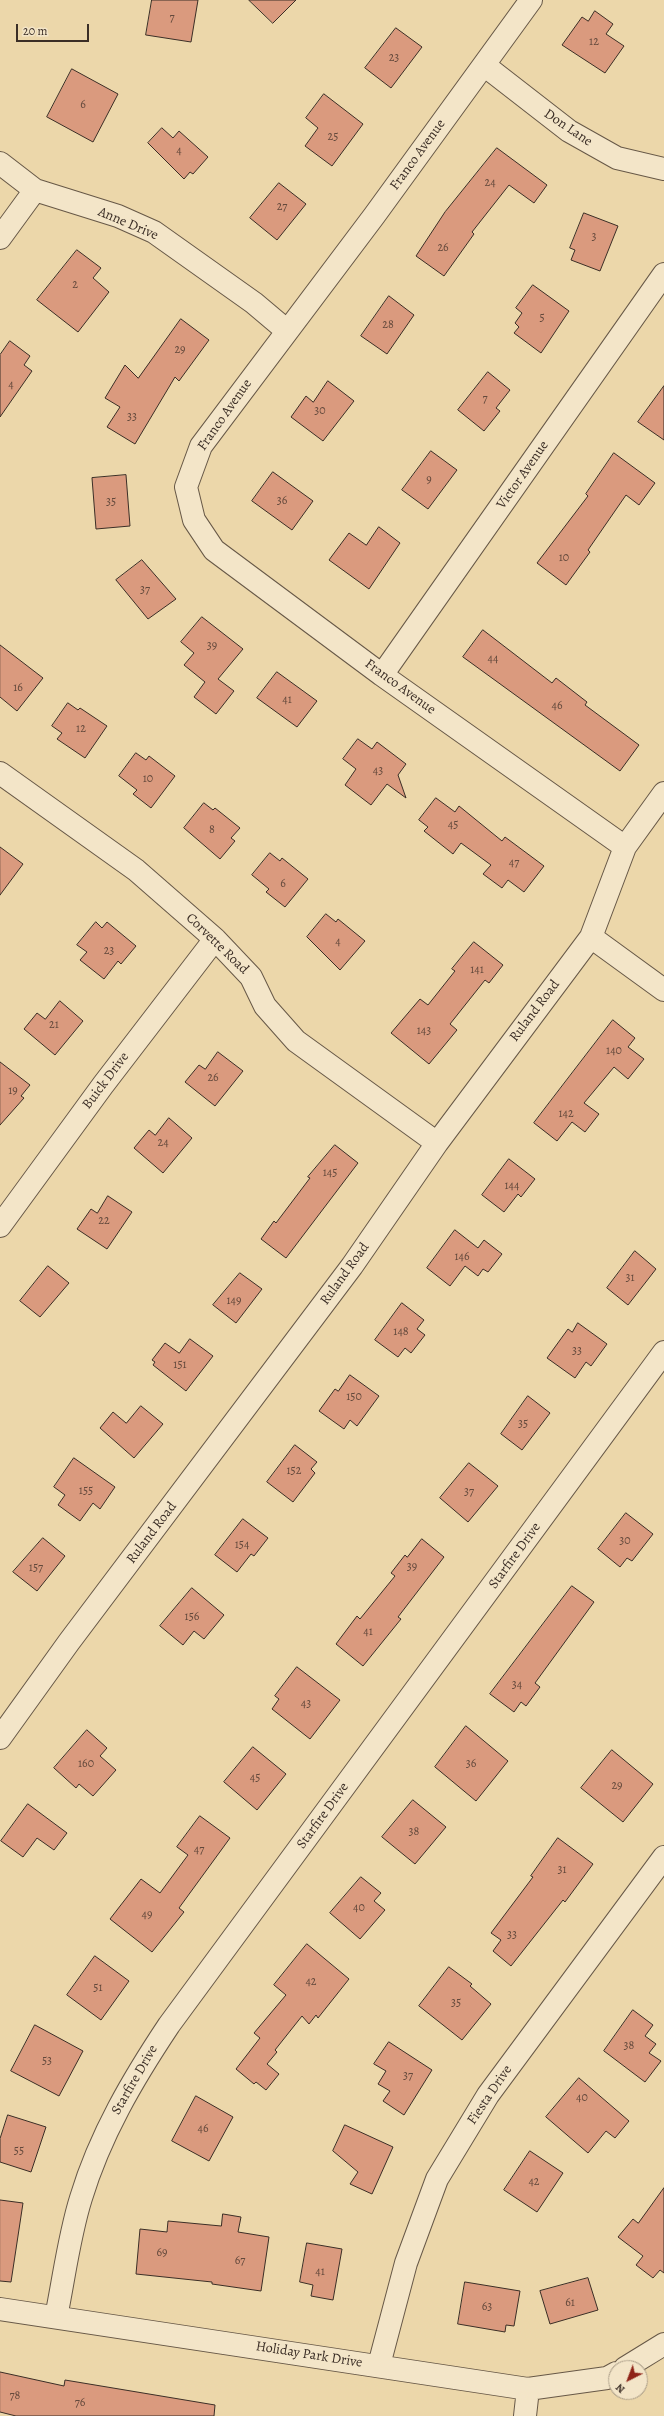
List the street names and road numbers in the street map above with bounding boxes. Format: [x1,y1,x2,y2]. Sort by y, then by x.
street label: Don Lane [541,106,595,150]
street label: Franco Avenue [387,116,449,194]
street label: Anne Drive [95,204,161,244]
street label: Franco Avenue [194,376,256,454]
street label: Victor Avenue [493,438,553,512]
street label: Franco Avenue [361,656,439,718]
street label: Corvette Road [182,910,252,978]
street label: Ruland Road [506,977,564,1045]
street label: Buick Drive [79,1049,133,1113]
street label: Ruland Road [317,1240,373,1308]
street label: Ruland Road [123,1499,181,1567]
street label: Starfire Drive [485,1520,545,1592]
street label: Starfire Drive [293,1780,353,1852]
street label: Starfire Drive [108,2042,162,2118]
street label: Fiesta Drive [464,2062,516,2128]
street label: Holiday Park Drive [254,2338,364,2372]

